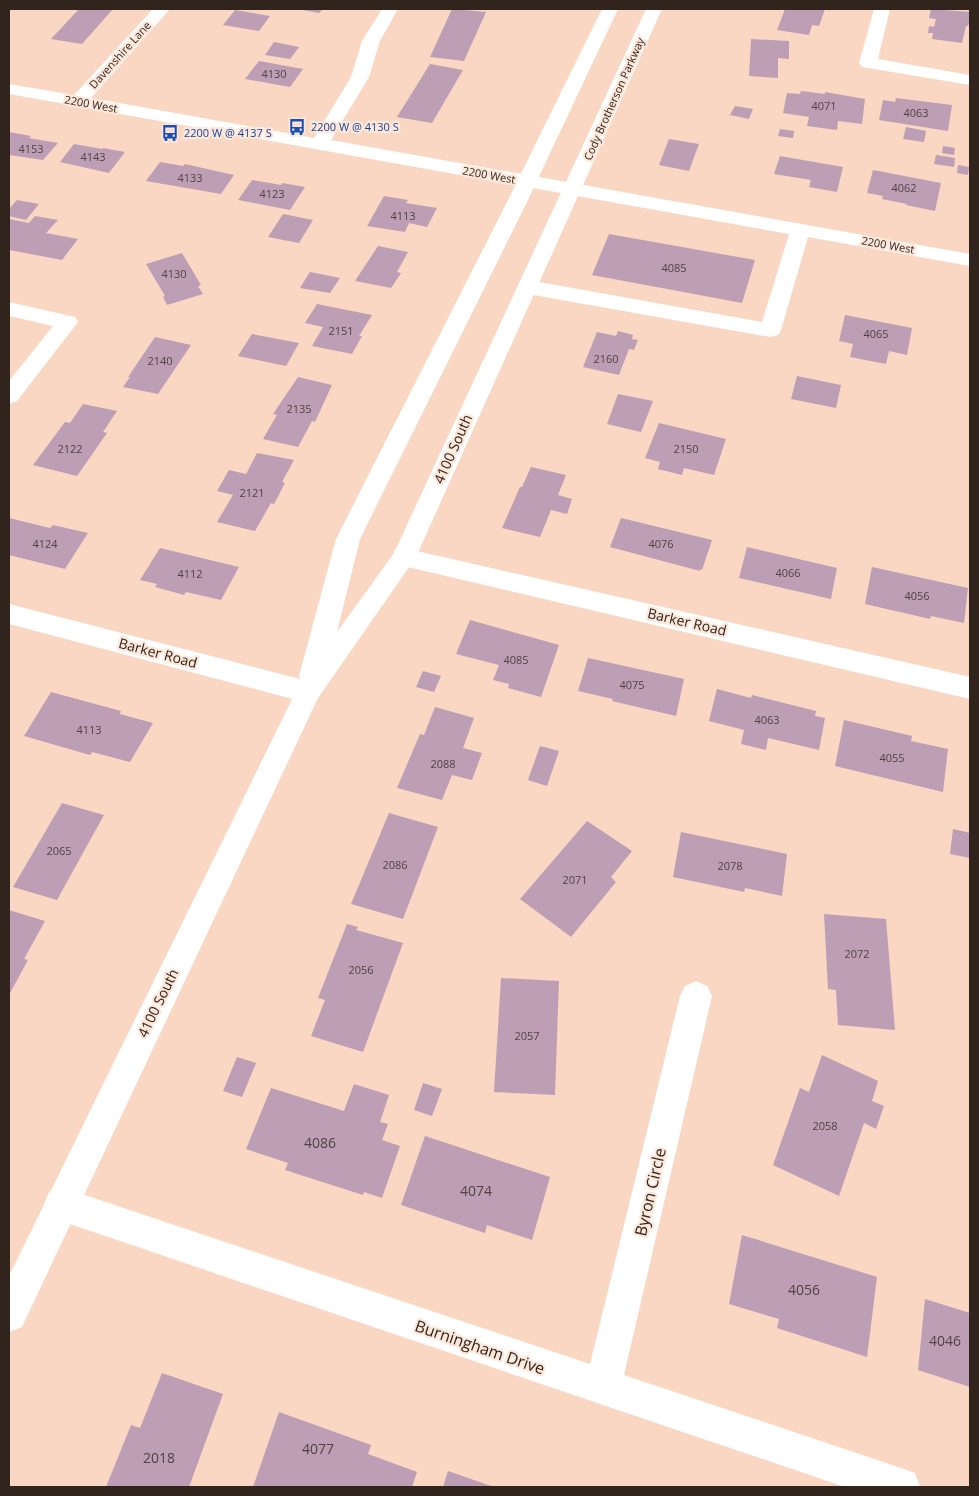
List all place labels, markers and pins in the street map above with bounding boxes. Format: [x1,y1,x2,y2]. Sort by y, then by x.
bus stop icon: 2200 W @ 4130 S [287,117,307,137]
place label: 2200 W @ 4130 S [311,119,399,134]
bus stop icon: 2200 W @ 4137 S [160,123,180,143]
place label: 2200 W @ 4137 S [184,125,272,140]

